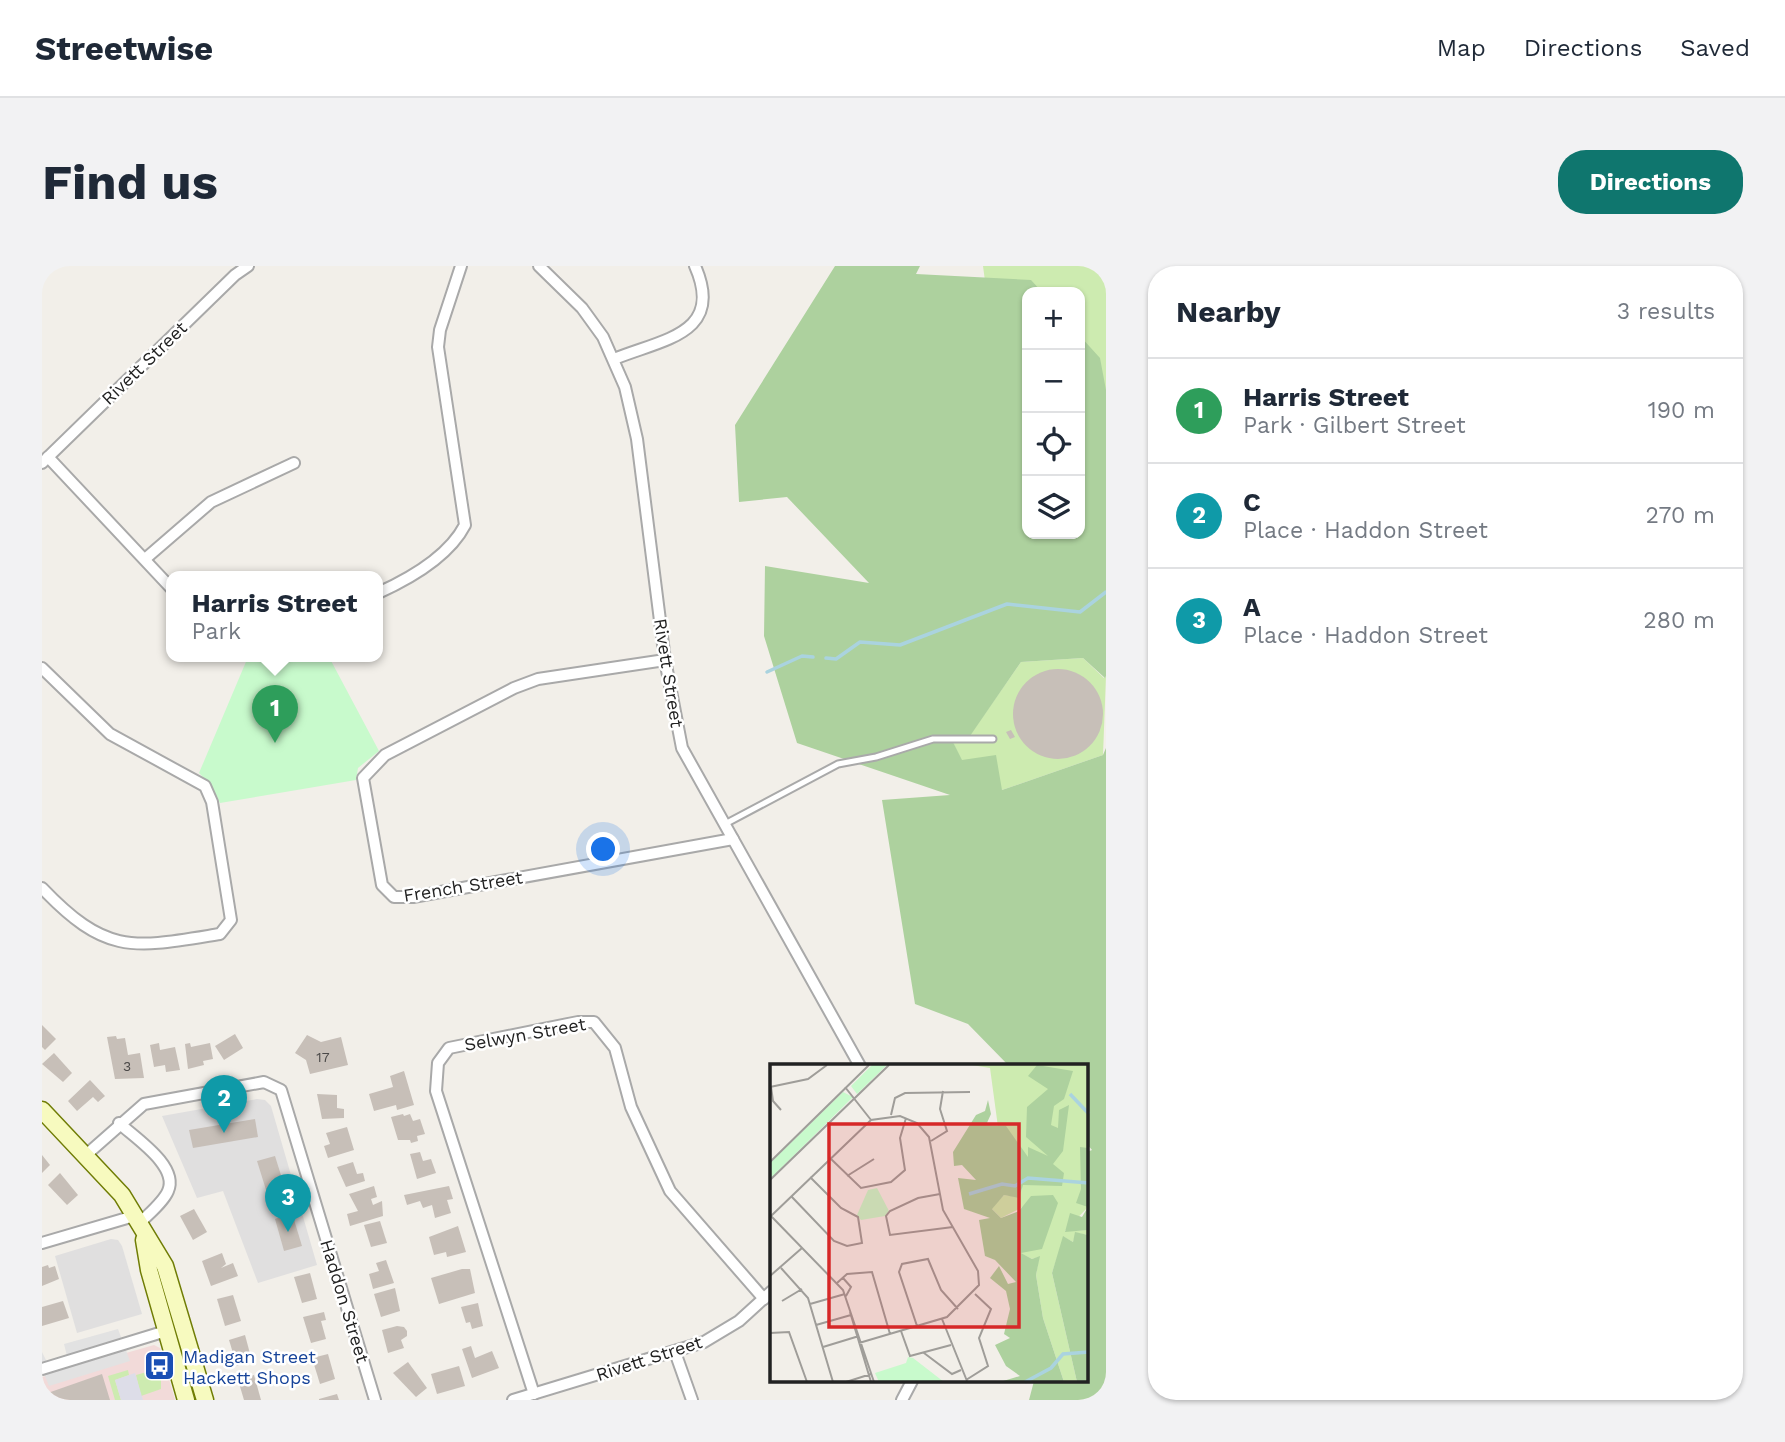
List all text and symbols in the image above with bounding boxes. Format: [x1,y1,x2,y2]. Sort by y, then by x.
text: Streetwise [35,29,213,68]
text: Map [1437,34,1486,62]
text: Directions [1524,34,1642,62]
text: Saved [1680,34,1750,62]
button: Directions [1558,150,1743,214]
text: Find us [42,153,218,211]
map controls [1022,287,1085,539]
button: + [1022,287,1085,350]
text: Nearby [1176,294,1281,329]
text: 3 results [1617,298,1715,325]
street label: Rivett Street [97,317,191,409]
button: − [1022,350,1085,413]
text: Harris Street [1243,382,1409,412]
text: 1 [1194,397,1204,424]
text: 190 m [1648,397,1715,424]
text: Park · Gilbert Street [1243,412,1466,439]
button: locate [1022,413,1085,476]
button: layers [1022,476,1085,539]
text: C [1243,487,1261,517]
text: 2 [1192,502,1206,529]
text: 270 m [1646,502,1715,529]
text: Place · Haddon Street [1243,517,1488,544]
popup [166,571,383,662]
text: Harris Street [192,588,357,618]
text: A [1243,592,1261,622]
text: 3 [1192,607,1206,634]
text: 280 m [1643,607,1715,634]
street label: Rivett Street [650,617,688,730]
text: Park [192,618,241,645]
text: Place · Haddon Street [1243,622,1488,649]
pin: 1 [252,685,298,743]
your location [586,832,620,866]
street label: French Street [402,866,525,906]
street label: Selwyn Street [463,1013,588,1055]
house number: 17 [316,1049,330,1065]
house number: 3 [123,1058,131,1074]
inset map [770,1064,1088,1382]
pin: 2 [201,1075,247,1133]
pin: 3 [265,1174,311,1232]
street label: Haddon Street [316,1237,374,1366]
street label: Rivett Street [593,1331,705,1385]
place label: Madigan Street Hackett Shops [183,1346,316,1388]
bus stop icon: Madigan Street Hackett Shops [143,1349,177,1383]

